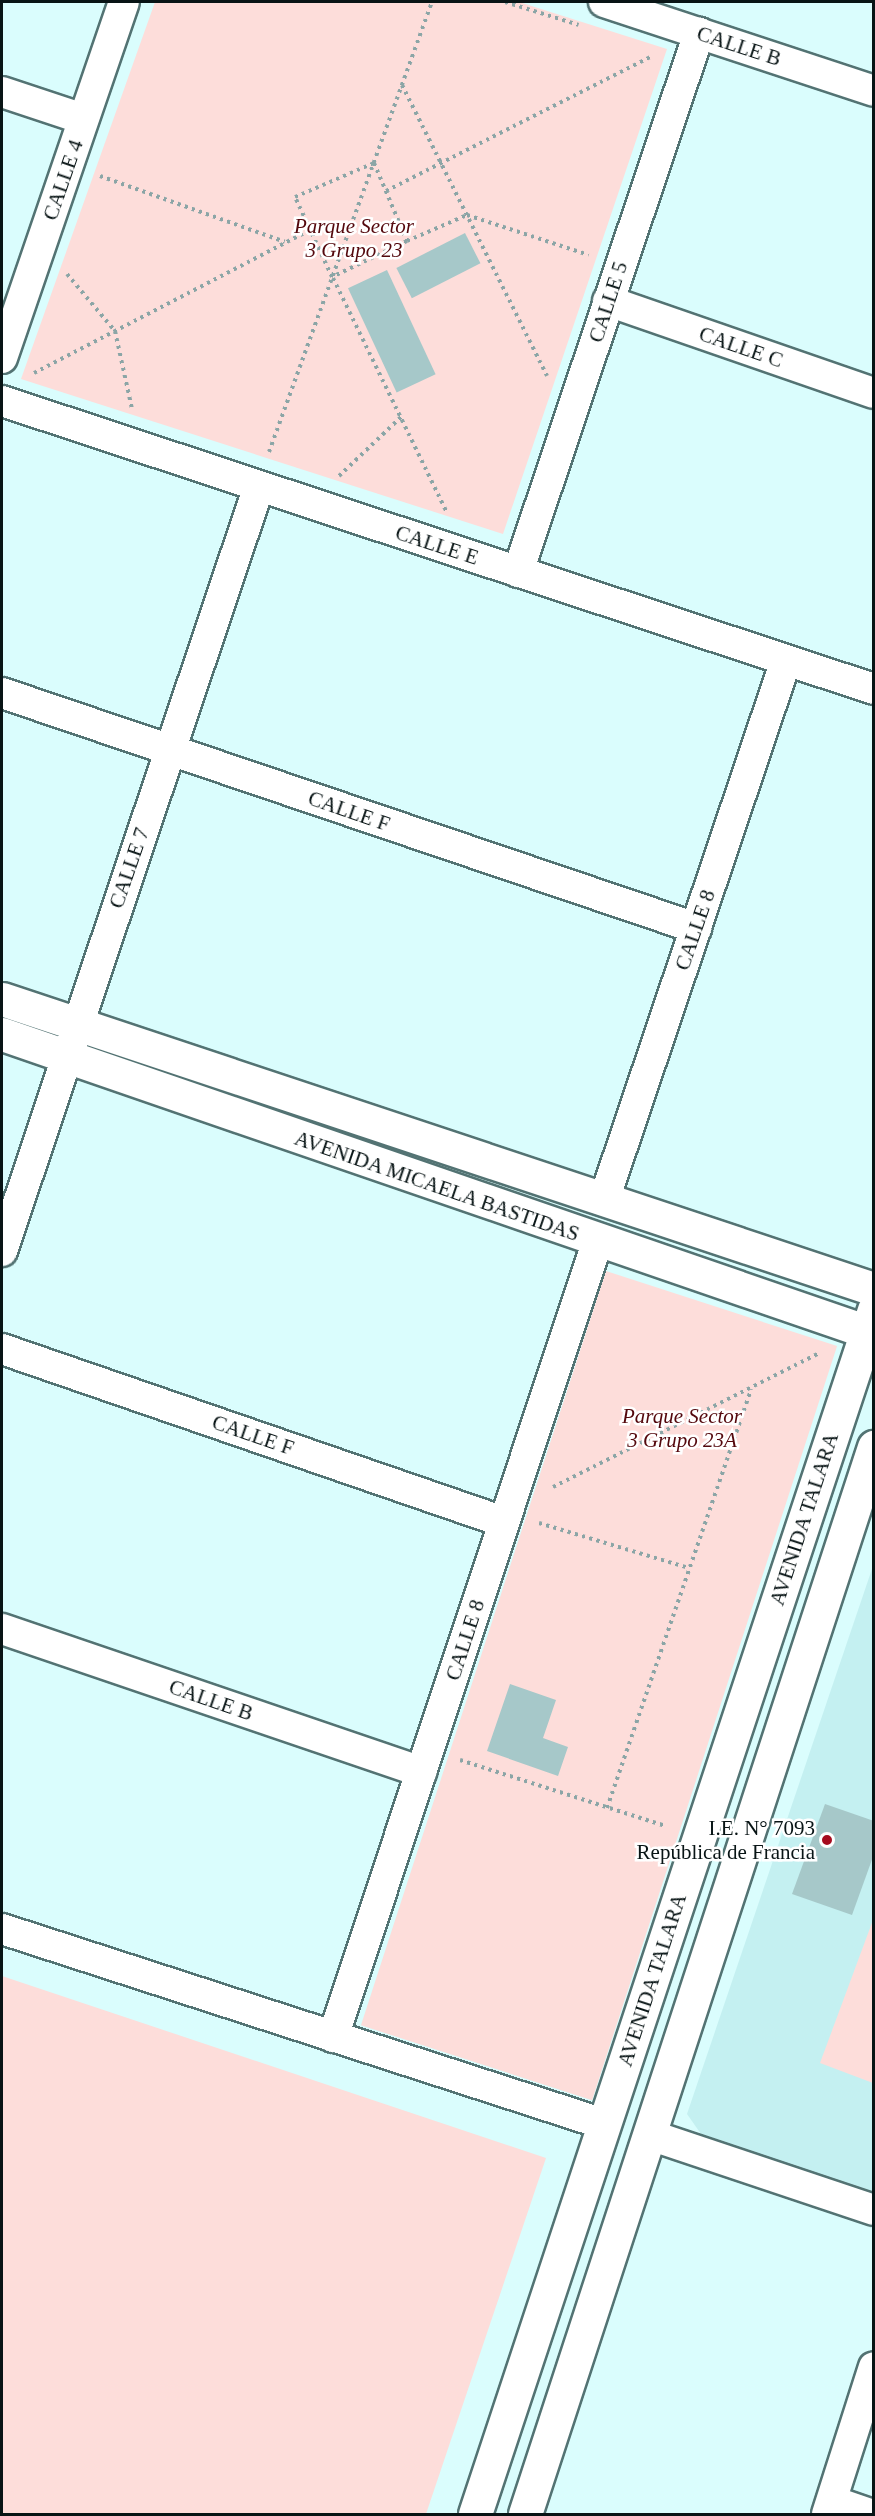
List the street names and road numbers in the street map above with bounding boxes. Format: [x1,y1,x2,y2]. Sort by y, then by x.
street label: CALLE B [694,21,784,71]
street label: CALLE 4 [38,136,88,224]
street label: CALLE 5 [583,258,633,346]
street label: CALLE C [696,321,786,373]
street label: CALLE E [392,520,482,570]
street label: CALLE F [305,785,393,837]
street label: CALLE 7 [104,824,154,912]
street label: CALLE 8 [670,886,720,974]
street label: AVENIDA MICAELA BASTIDAS [290,1125,584,1247]
street label: CALLE F [209,1409,297,1461]
street label: AVENIDA TALARA [764,1429,844,1609]
street label: CALLE 8 [440,1596,490,1684]
street label: CALLE B [166,1674,256,1726]
street label: AVENIDA TALARA [612,1890,692,2070]

